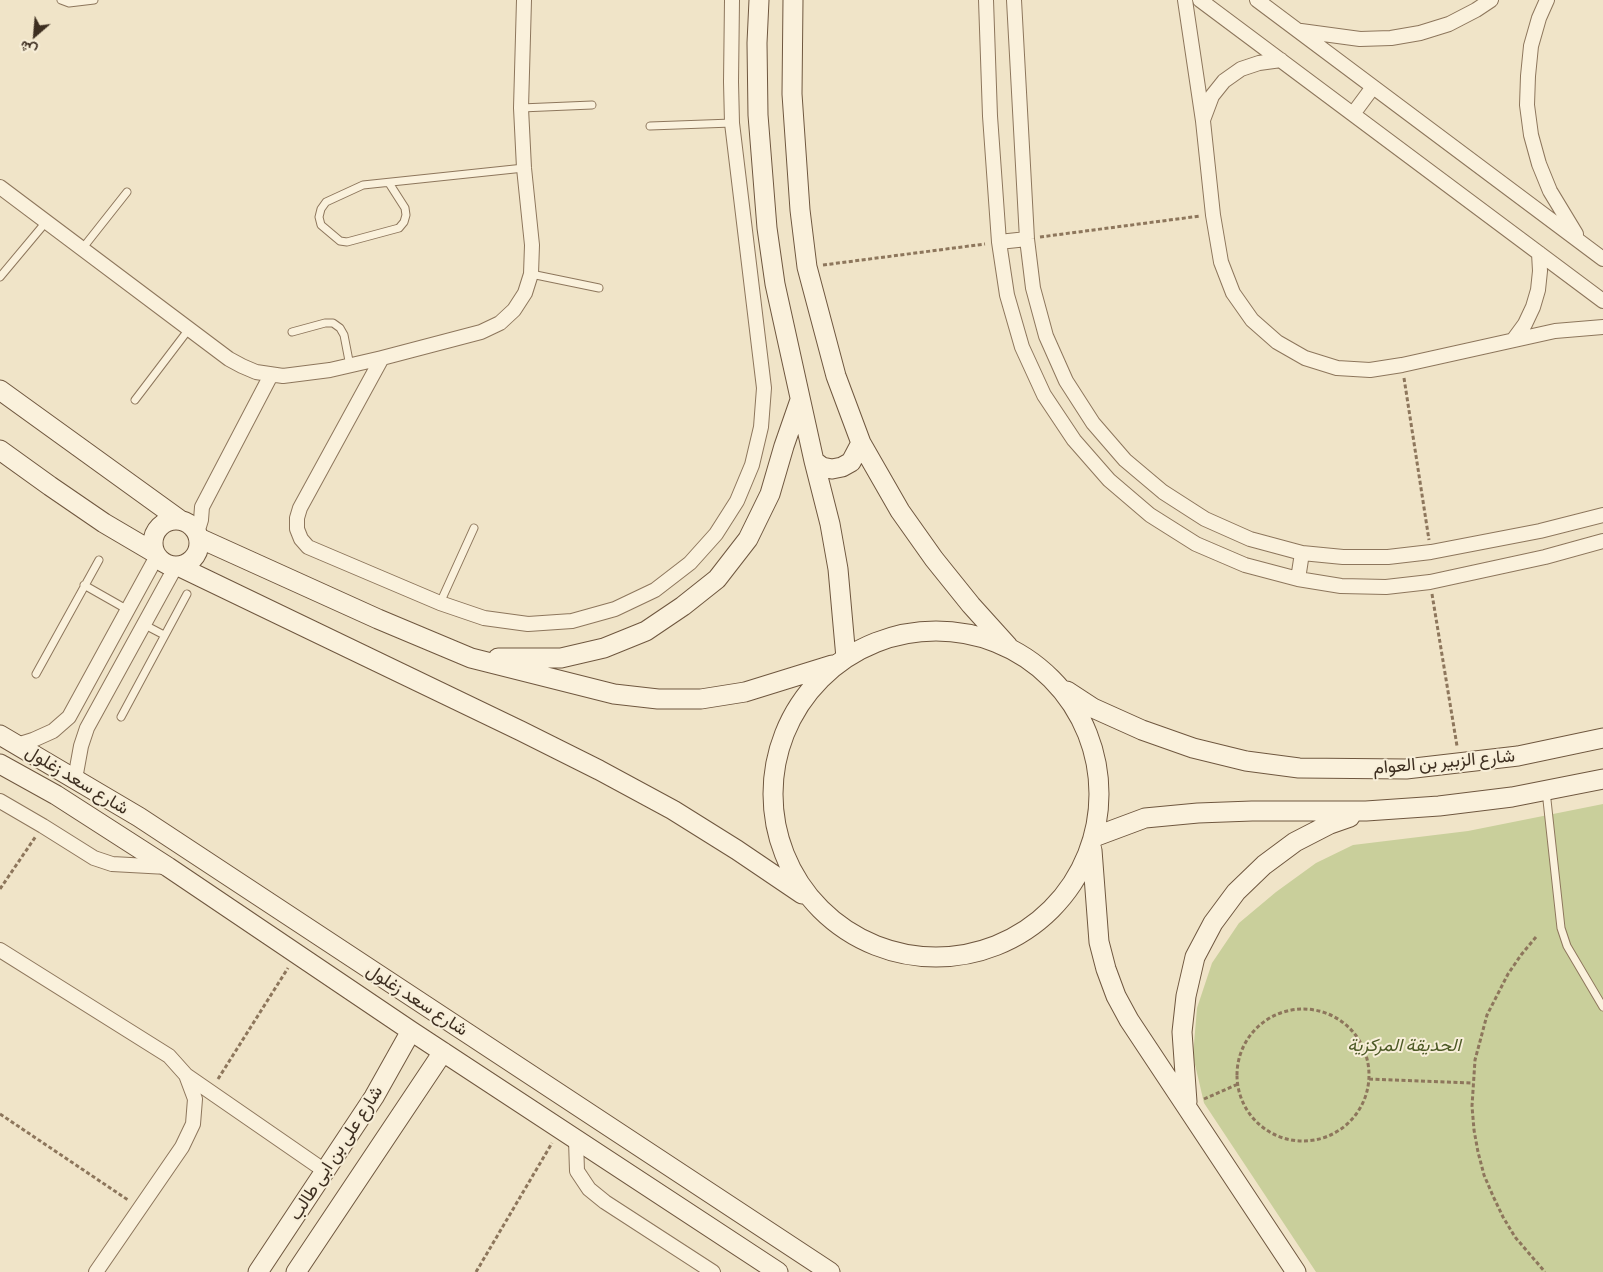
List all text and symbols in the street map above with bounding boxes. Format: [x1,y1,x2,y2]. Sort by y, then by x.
north arrow [10,10,60,60]
text: ش [17,37,39,59]
street label: شارع سعد زغلول [22,741,132,819]
street label: شارع الزبير بن العوام [1372,745,1516,779]
street label: شارع سعد زغلول [362,959,472,1041]
park label: الحديقة المركزية [1347,1034,1461,1056]
street label: شارع على بن ابى طالب [284,1082,388,1224]

